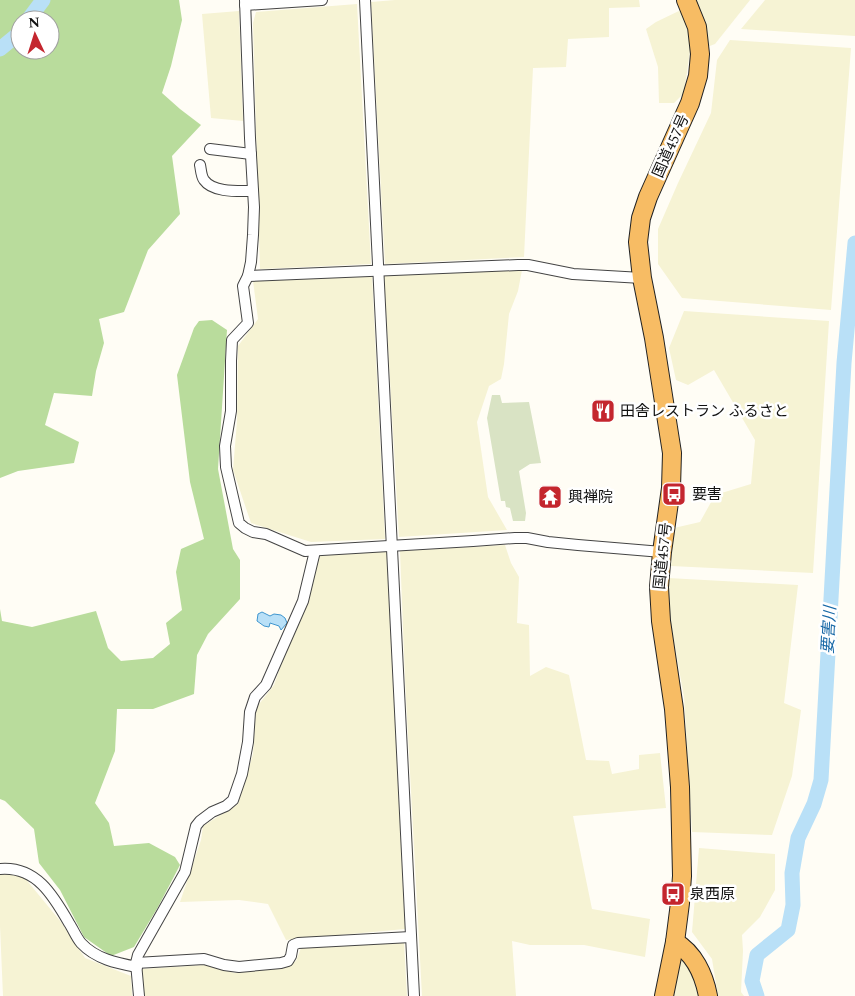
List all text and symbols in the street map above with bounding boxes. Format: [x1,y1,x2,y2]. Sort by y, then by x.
north arrow [10,10,60,60]
text: N [28,12,41,33]
street label: 国道457号 [647,110,695,182]
restaurant icon: 田舎レストラン ふるさと [590,398,616,424]
place label: 田舎レストラン ふるさと [620,400,789,423]
bus stop icon: 要害 [661,481,687,507]
place label: 要害 [692,483,722,506]
temple icon: 興禅院 [537,484,563,510]
place label: 興禅院 [568,486,613,509]
street label: 国道457号 [648,521,678,591]
water label: 要害川 [816,603,842,655]
bus stop icon: 泉西原 [660,881,686,907]
place label: 泉西原 [690,883,735,906]

